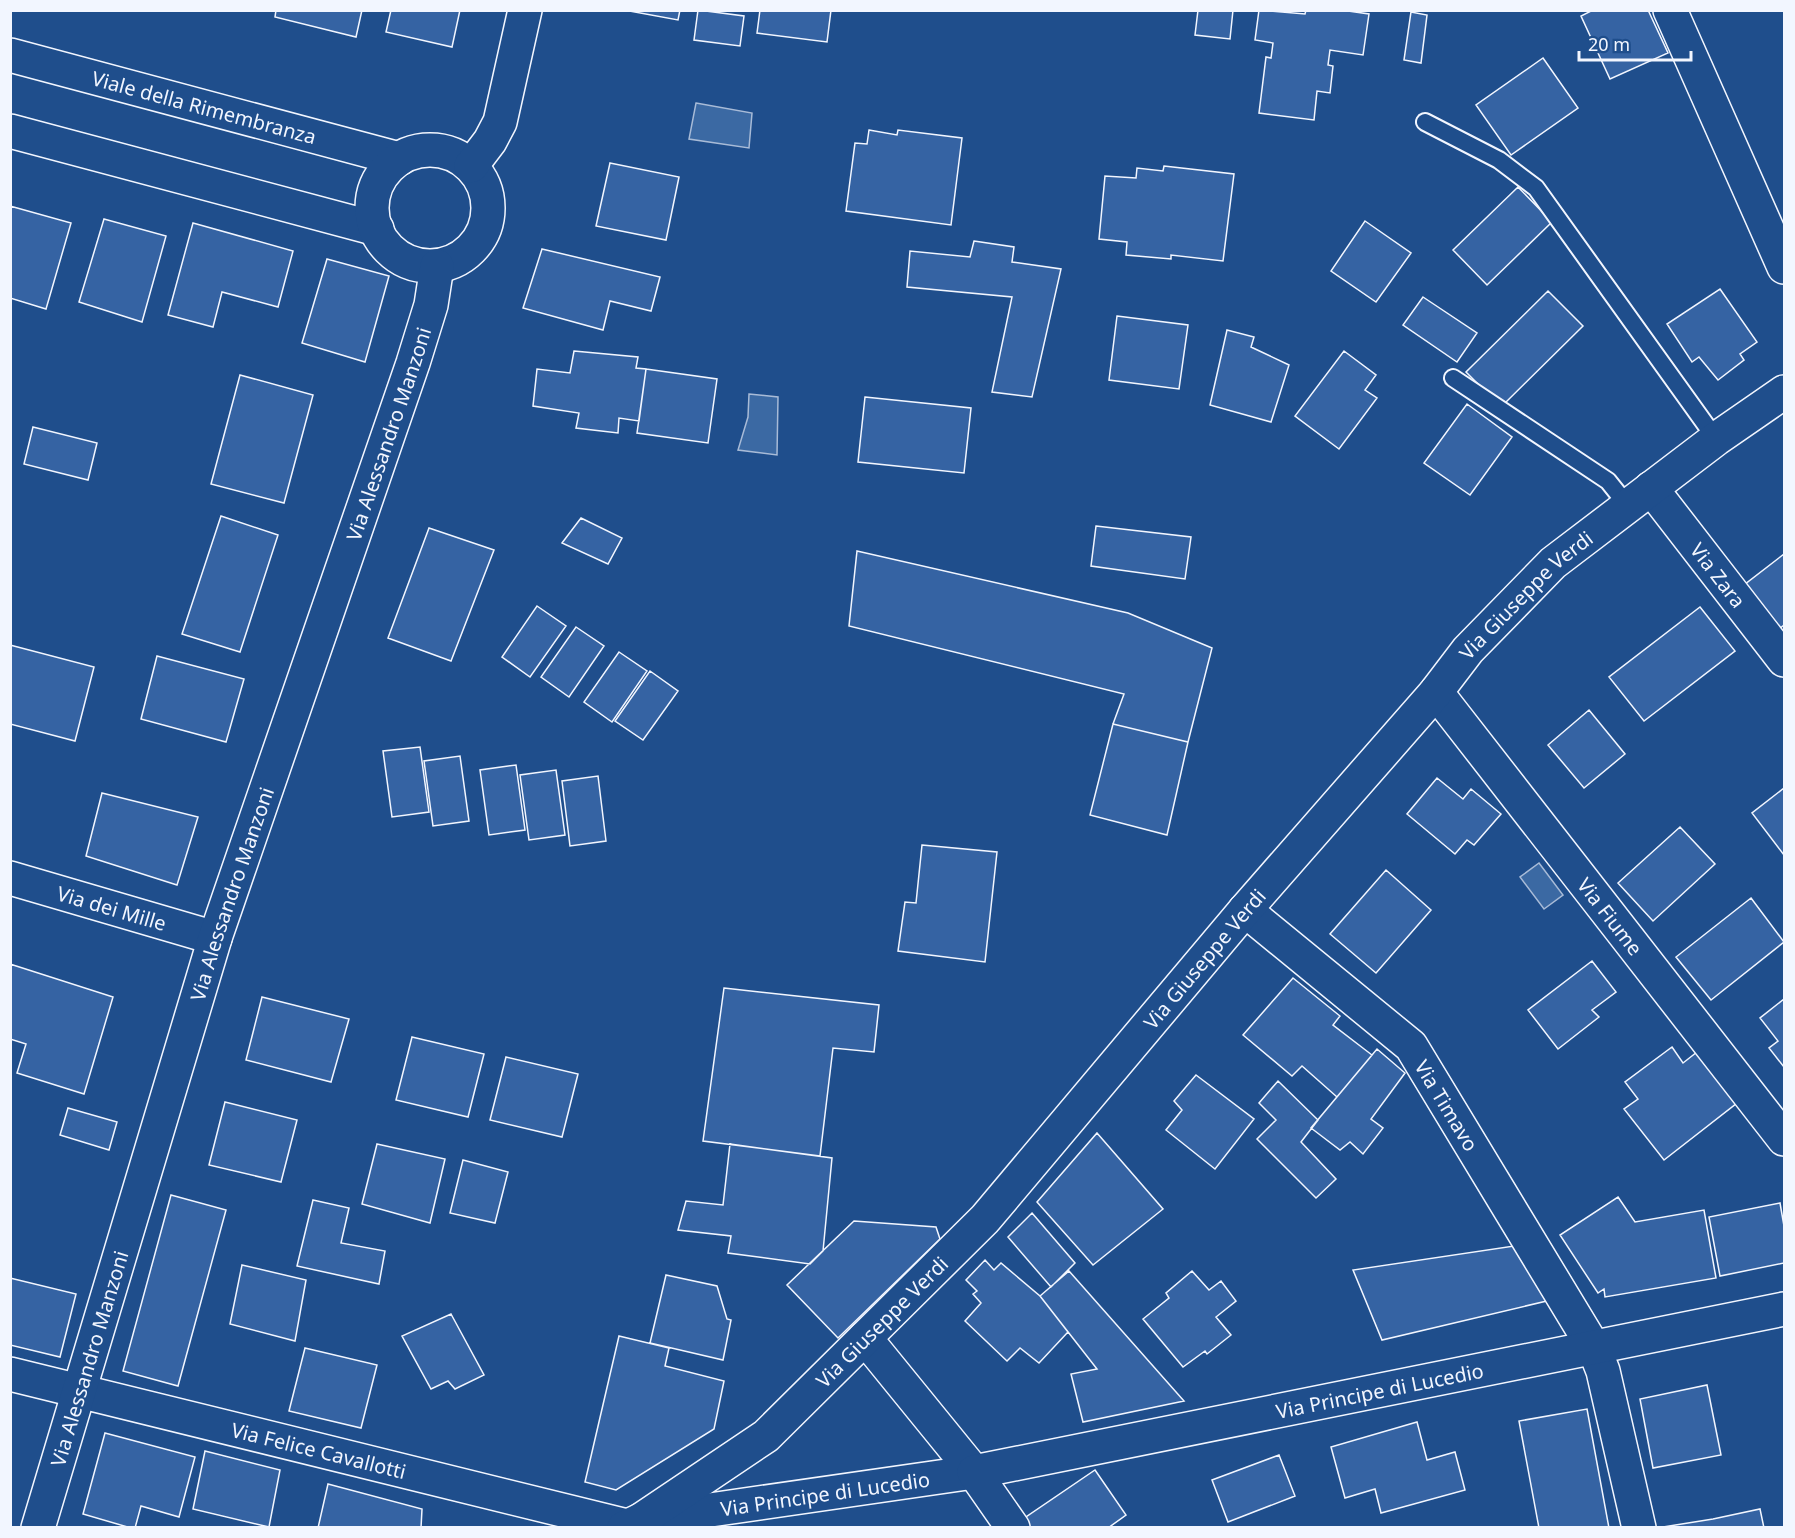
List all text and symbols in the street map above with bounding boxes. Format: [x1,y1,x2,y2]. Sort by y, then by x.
scale bar [1579,24,1692,62]
text: 20 m [1588,32,1630,56]
street label: Viale della Rimembranza [89,64,319,150]
street label: Via Alessandro Manzoni [339,324,437,544]
street label: Via Giuseppe Verdi [1452,524,1598,665]
street label: Via Zara [1685,537,1752,613]
street label: Via Alessandro Manzoni [183,783,280,1004]
street label: Via Fiume [1572,872,1649,961]
street label: Via dei Mille [54,879,170,937]
street label: Via Giuseppe Verdi [1137,883,1271,1035]
street label: Via Timavo [1409,1055,1485,1156]
street label: Via Alessandro Manzoni [44,1247,134,1470]
street label: Via Giuseppe Verdi [810,1250,954,1393]
street label: Via Principe di Lucedio [1273,1356,1486,1424]
street label: Via Felice Cavallotti [229,1416,409,1485]
street label: Via Principe di Lucedio [719,1465,932,1522]

